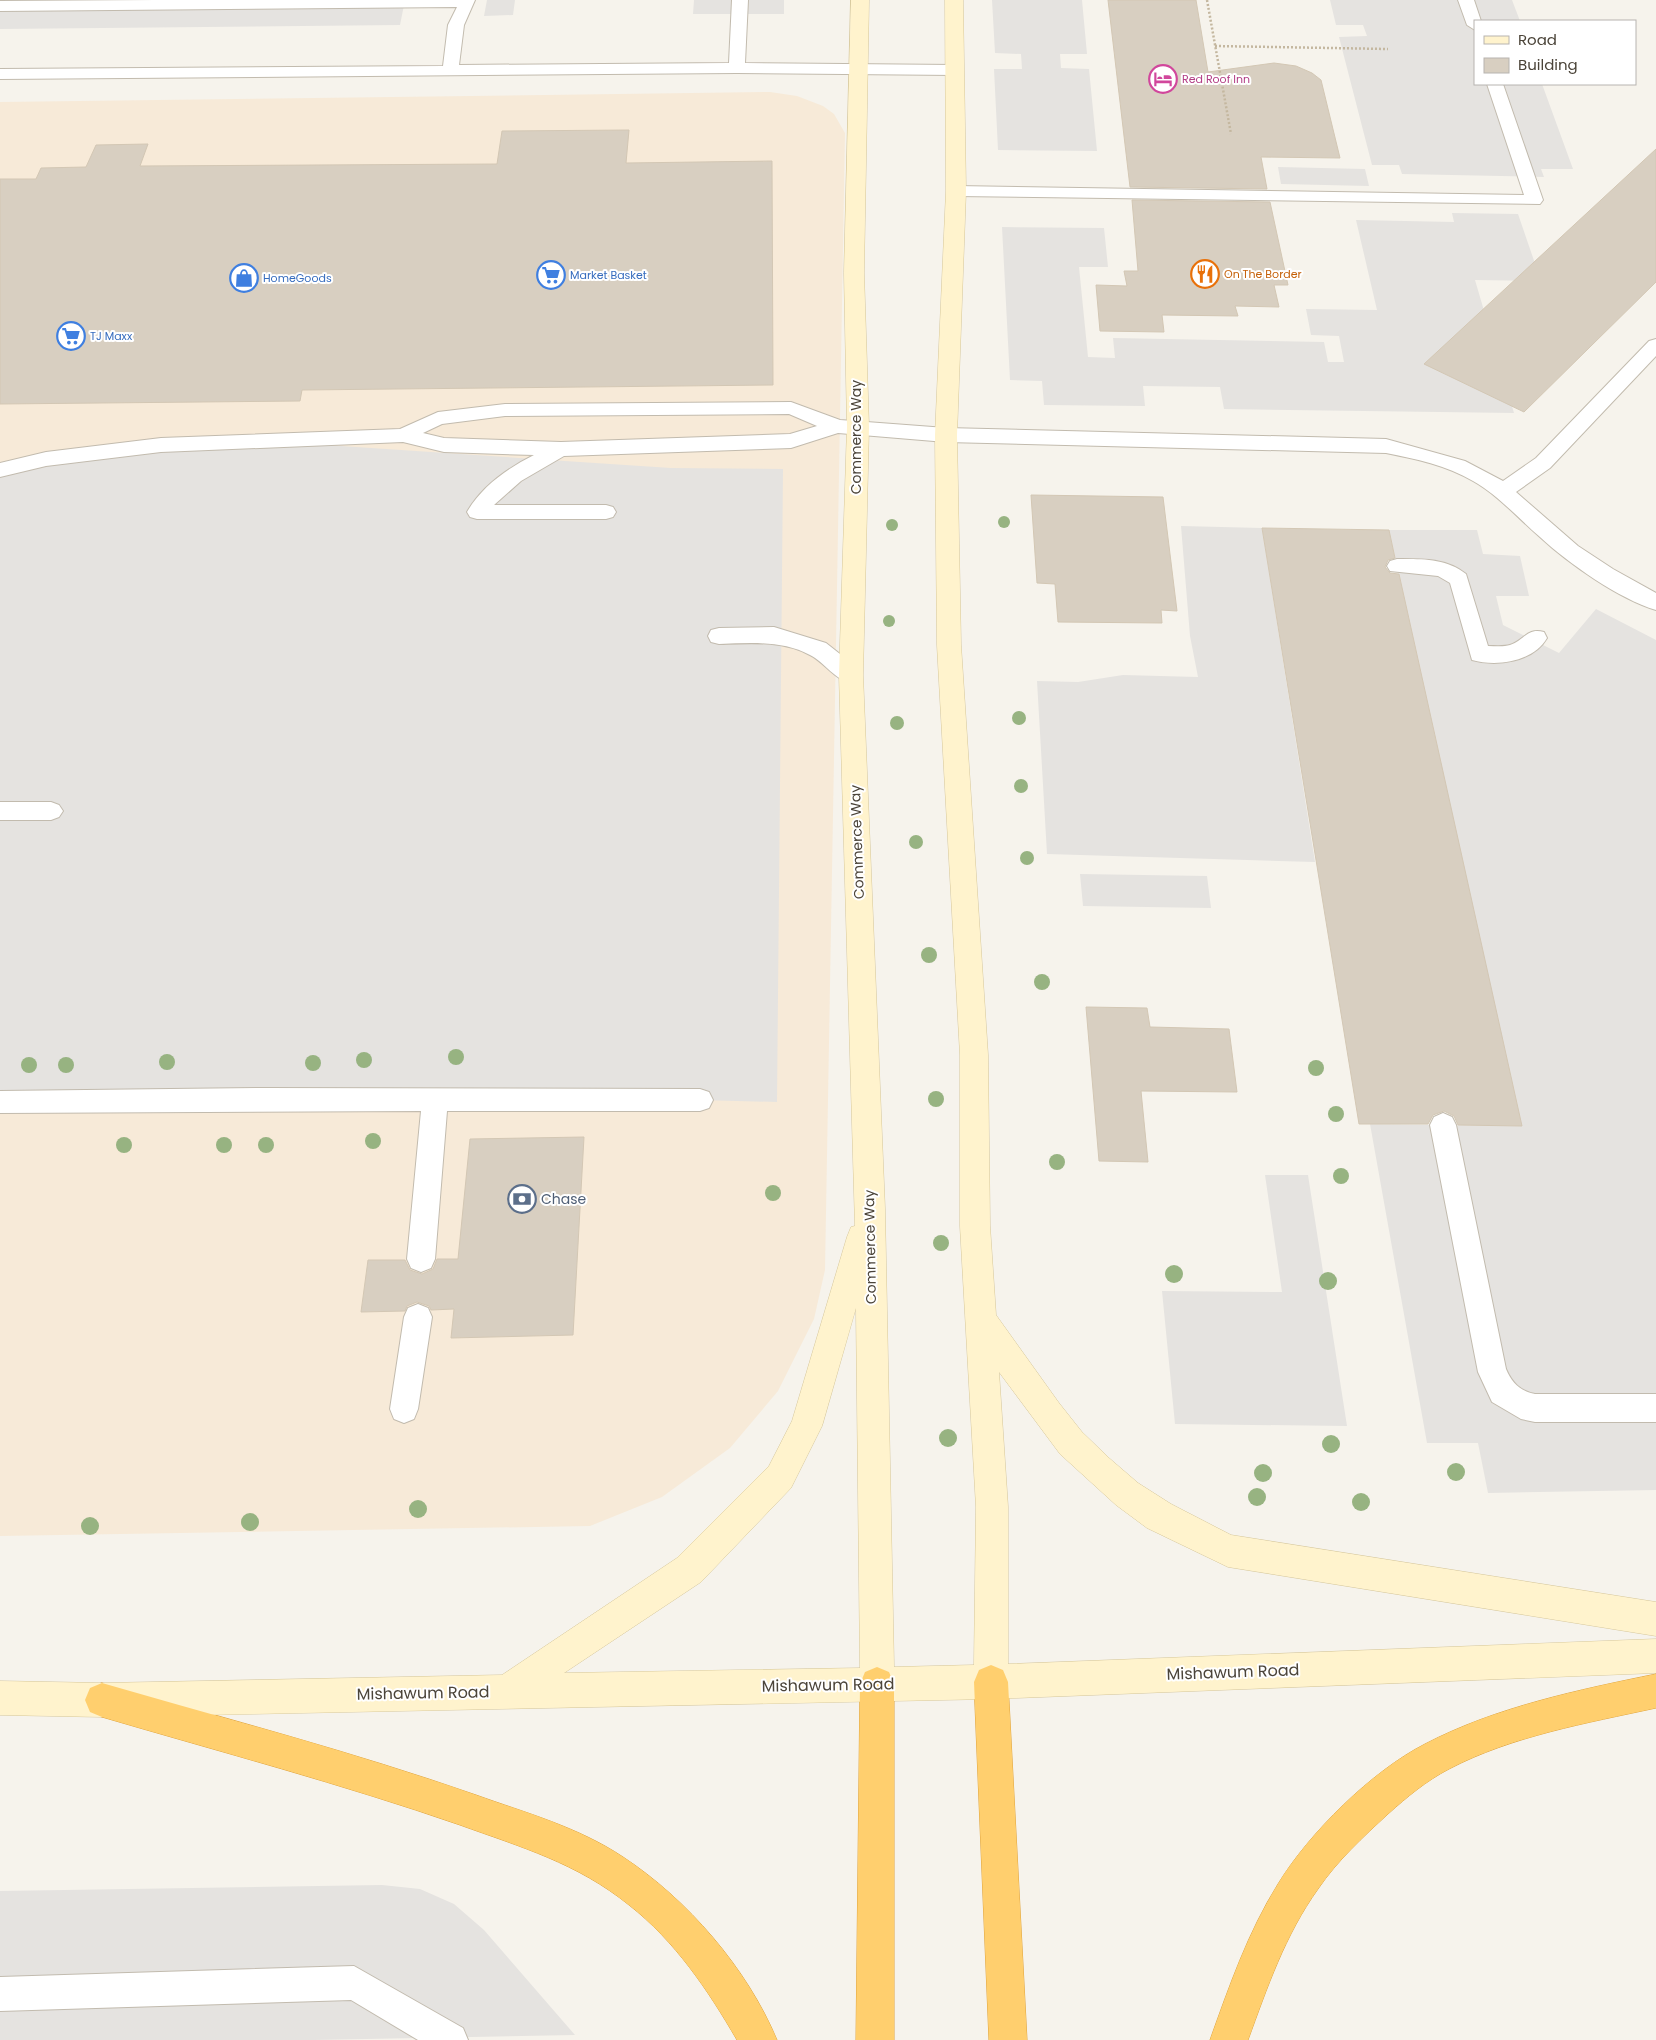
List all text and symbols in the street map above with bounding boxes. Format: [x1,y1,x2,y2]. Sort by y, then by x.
legend [1474,20,1636,85]
text: Road [1518,29,1557,50]
text: Building [1518,54,1578,75]
hotel icon: Red Roof Inn [1148,64,1178,94]
place label: Red Roof Inn [1182,71,1250,87]
restaurant icon: On The Border [1190,259,1220,289]
supermarket icon: Market Basket [536,260,566,290]
shop icon: HomeGoods [229,263,259,293]
place label: On The Border [1224,266,1302,282]
place label: Market Basket [570,267,647,283]
place label: HomeGoods [263,270,332,286]
supermarket icon: TJ Maxx [56,321,86,351]
place label: TJ Maxx [90,328,133,344]
street label: Commerce Way [846,380,866,494]
street label: Commerce Way [845,784,869,900]
bank icon: Chase [507,1184,537,1214]
place label: Chase [541,1189,587,1209]
street label: Commerce Way [859,1189,881,1304]
street label: Mishawum Road [1166,1658,1300,1686]
street label: Mishawum Road [761,1672,895,1698]
street label: Mishawum Road [356,1680,490,1706]

